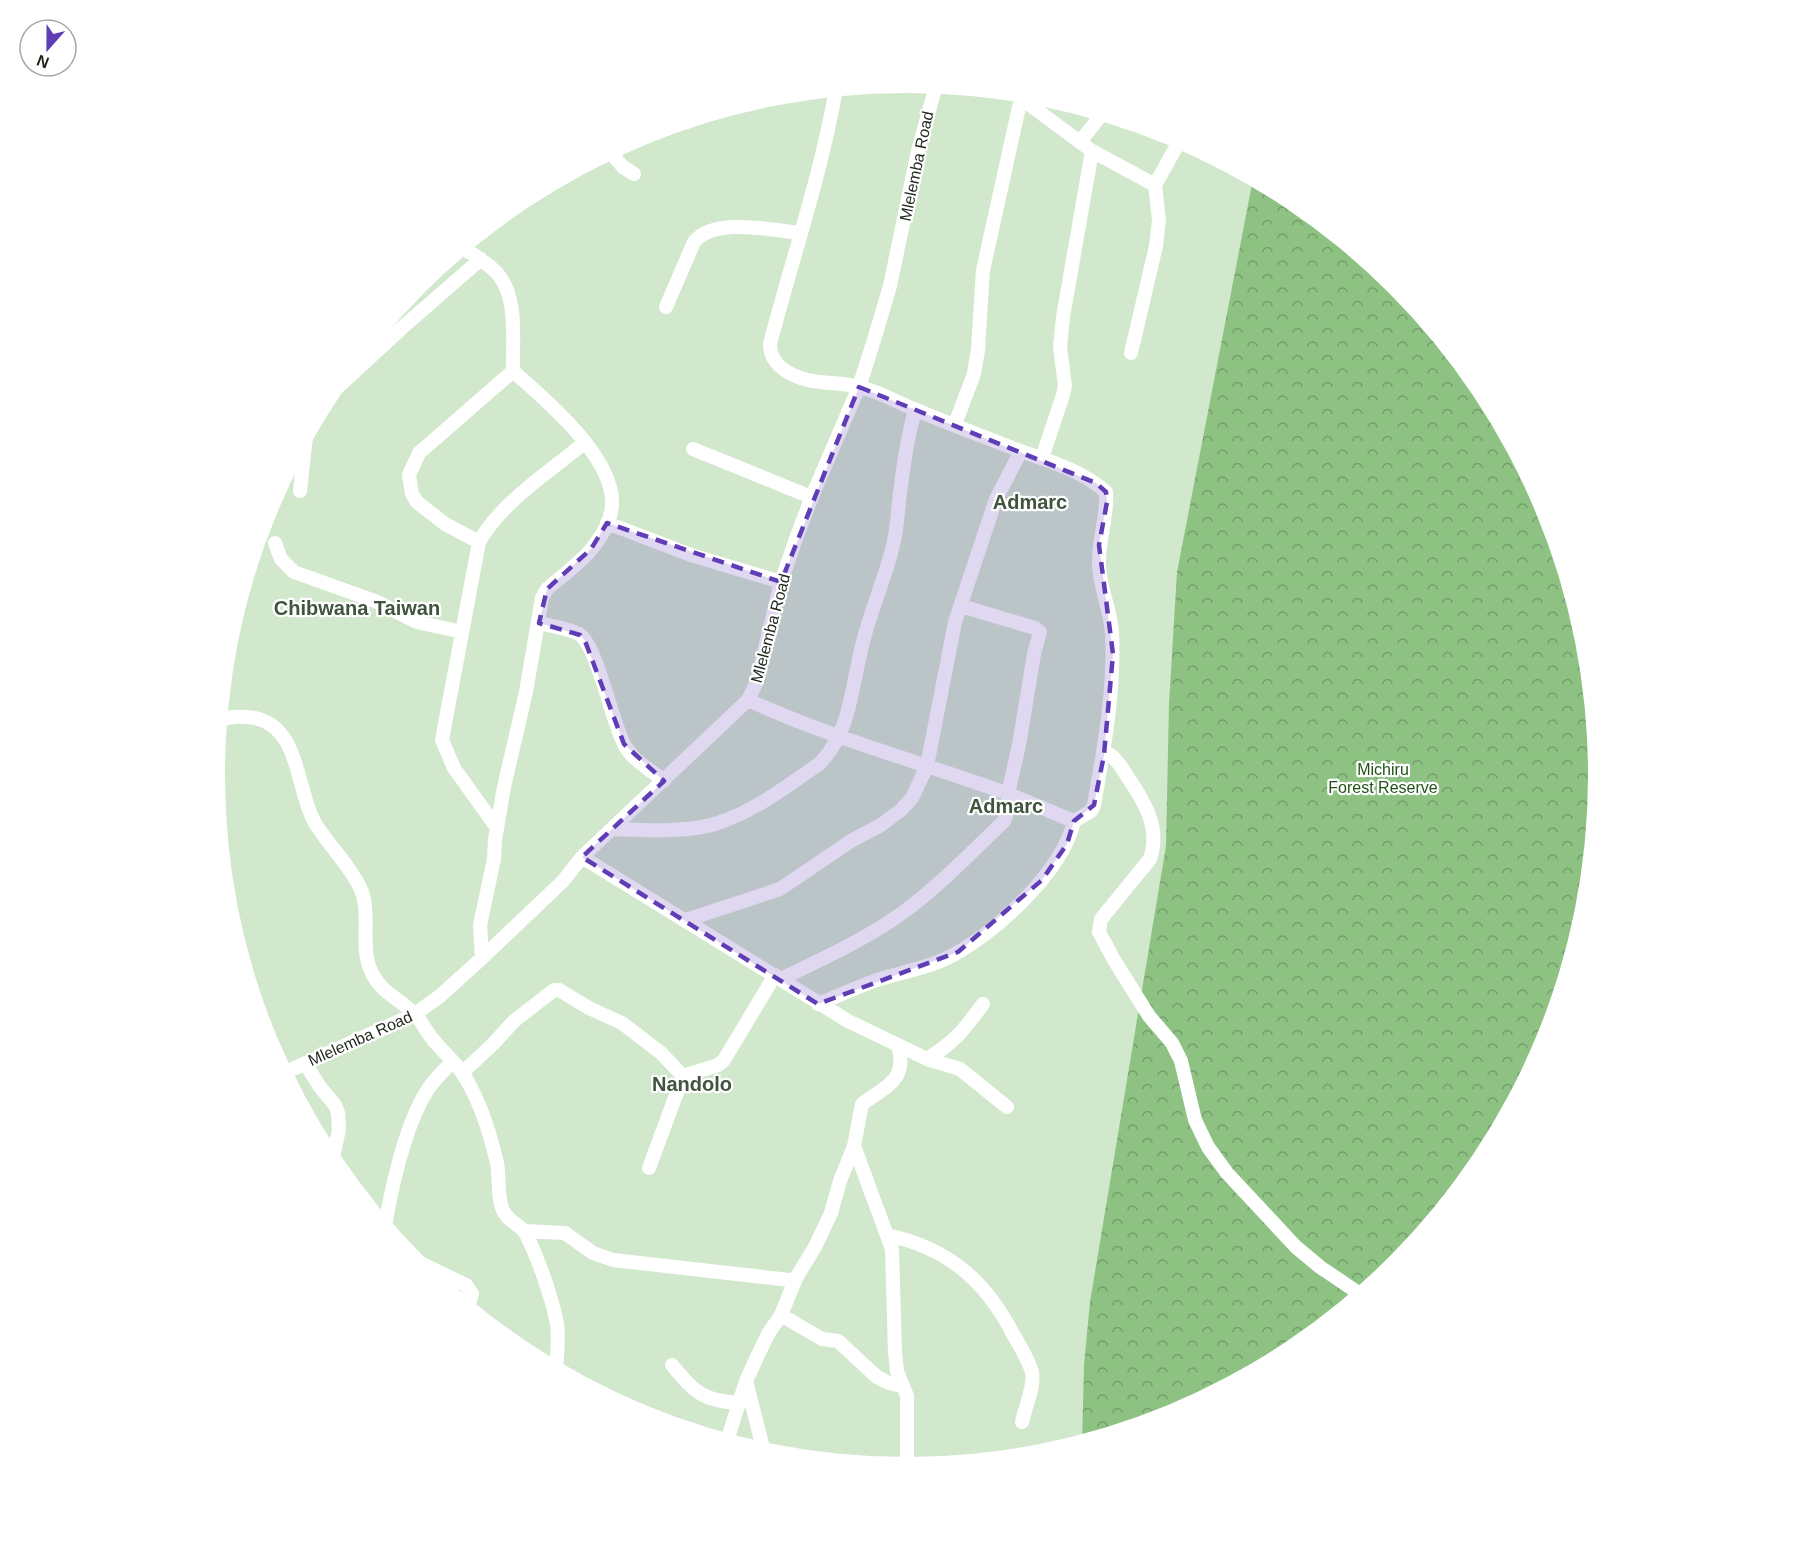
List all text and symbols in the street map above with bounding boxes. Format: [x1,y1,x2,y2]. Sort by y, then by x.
north arrow [18,18,78,78]
text: N [34,52,51,72]
street label: Mlelemba Road [897,110,936,223]
district label: Admarc [993,491,1067,513]
street label: Mlelemba Road [748,572,793,684]
district label: Chibwana Taiwan [274,597,440,619]
park label: Michiru Forest Reserve [1328,761,1438,796]
district label: Admarc [969,795,1043,817]
street label: Mlelemba Road [306,1008,415,1069]
district label: Nandolo [652,1073,732,1095]

